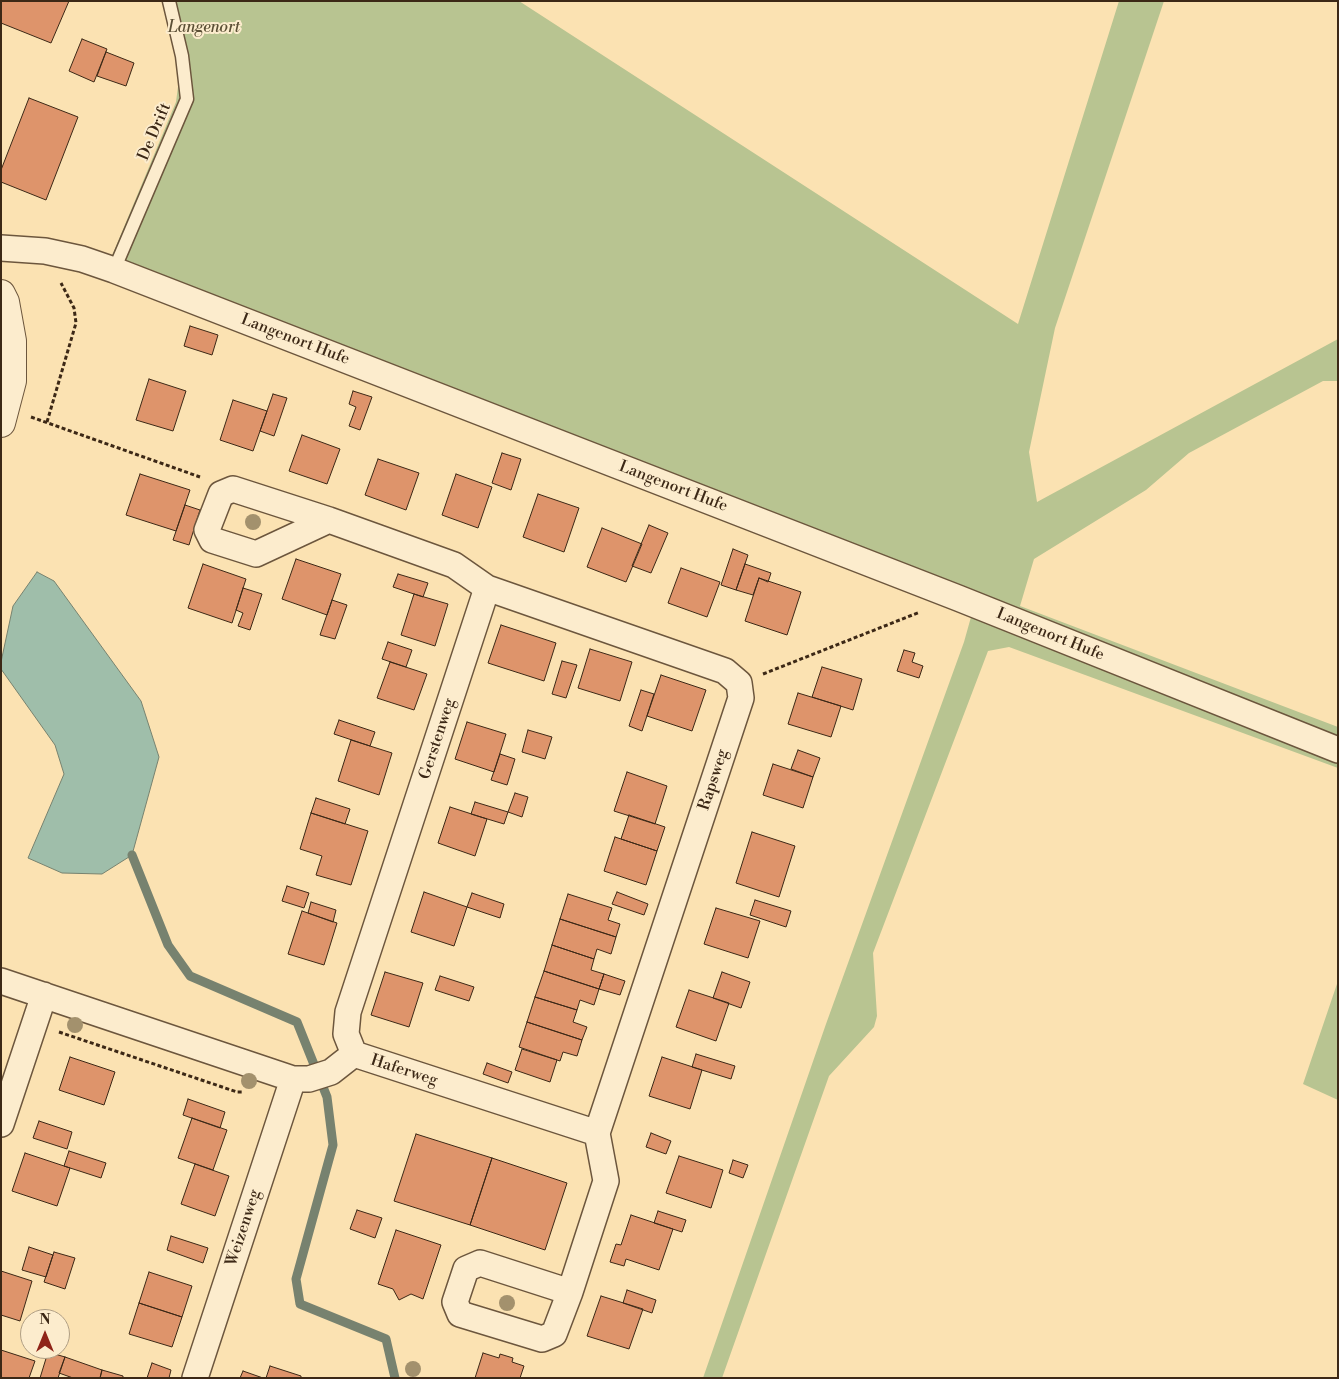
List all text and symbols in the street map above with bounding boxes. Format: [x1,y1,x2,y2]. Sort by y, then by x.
park label: Langenort [168,18,240,38]
street label: De Drift [134,100,176,164]
street label: Langenort Hufe [238,310,352,370]
street label: Langenort Hufe [616,457,730,517]
street label: Langenort Hufe [993,605,1107,665]
street label: Gerstenweg [416,696,460,782]
street label: Rapsweg [695,747,733,813]
street label: Haferweg [368,1051,440,1091]
street label: Weizenweg [223,1187,265,1269]
north arrow [20,1309,70,1359]
text: N [39,1311,51,1329]

